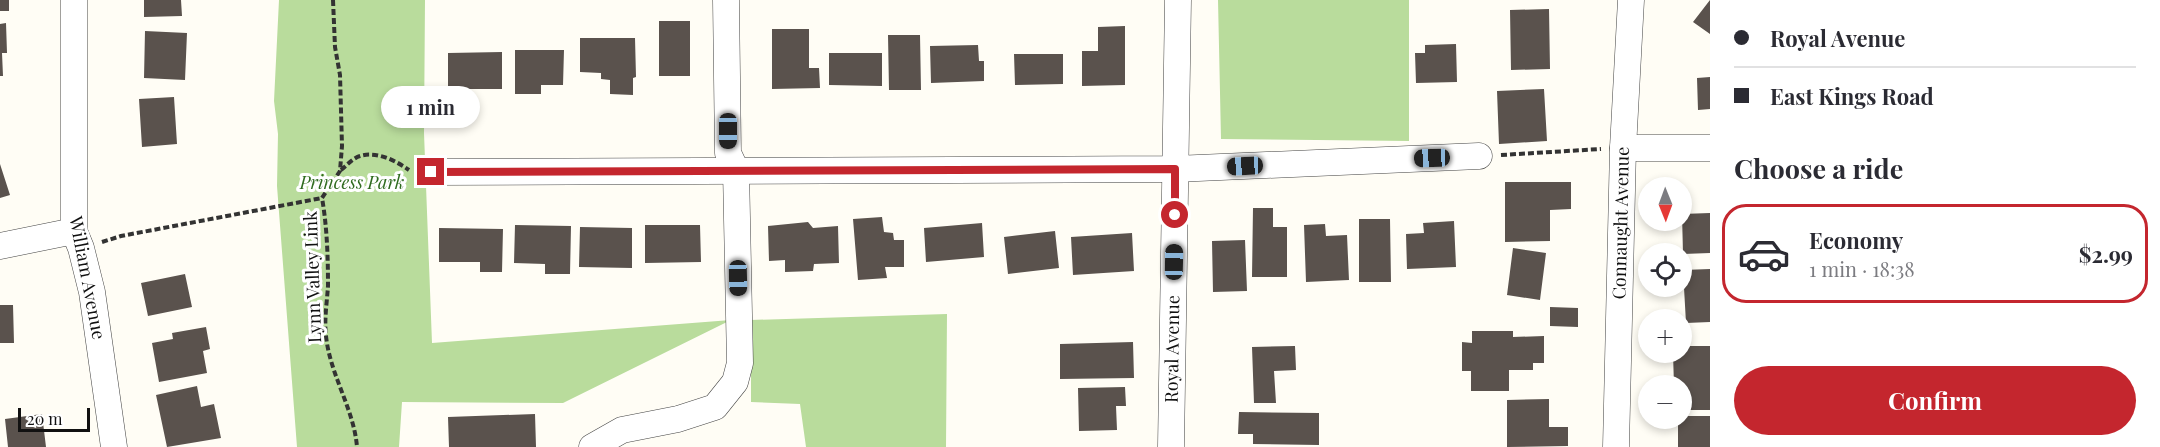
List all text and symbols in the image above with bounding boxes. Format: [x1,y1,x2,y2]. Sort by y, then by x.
text: Royal Avenue [1770,23,1905,53]
text: East Kings Road [1770,81,1934,111]
callout: 1 min [382,85,480,127]
text: 1 min [406,93,455,120]
car [719,113,737,149]
street label: Connaught Avenue [1606,146,1634,300]
car [1414,148,1450,168]
text: Choose a ride [1734,150,1903,186]
car [1227,156,1263,176]
route end [417,158,444,185]
park label: Princess Park [299,170,404,194]
north arrow [1638,177,1692,231]
map controls [1638,177,1692,429]
route start [1161,201,1188,228]
street label: Lynn Valley Link [298,211,326,343]
street label: William Avenue [64,213,112,341]
text: Economy [1809,225,1903,255]
icon: car [1737,227,1791,281]
text: $2.99 [2079,239,2133,269]
button: locate [1638,243,1692,297]
car [1165,244,1183,280]
text: 1 min · 18:38 [1809,255,1915,282]
car [729,260,747,296]
street label: Royal Avenue [1159,295,1184,403]
button: + [1638,309,1692,363]
button: Confirm [1734,366,2136,435]
button: − [1638,375,1692,429]
scale bar [18,405,90,432]
text: 20 m [27,408,62,429]

